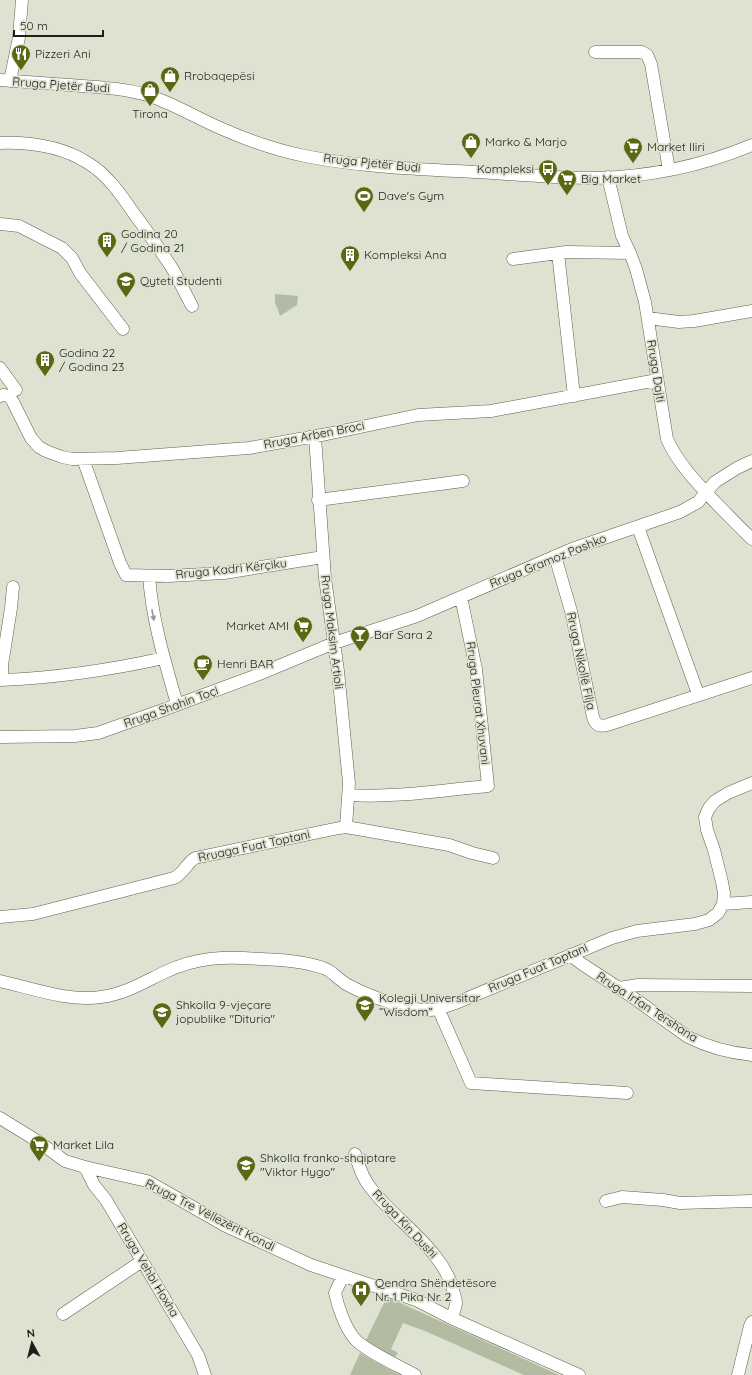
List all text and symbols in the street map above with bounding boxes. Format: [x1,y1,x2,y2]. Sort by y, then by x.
scale bar [14,12,103,38]
text: 50 m [20,18,48,33]
restaurant icon: Pizzeri Ani [10,43,32,71]
place label: Pizzeri Ani [35,46,91,61]
shop icon: Rrobaqepësi [159,65,181,93]
place label: Rrobaqepësi [184,68,255,83]
street label: Rruga Pjetër Budi [12,74,110,95]
shop icon: Tirona [139,79,161,107]
place label: Tirona [132,106,168,121]
shop icon: Marko & Marjo [460,131,482,159]
place label: Marko & Marjo [485,134,567,149]
supermarket icon: Market Iliri [622,136,644,164]
place label: Market Iliri [647,139,705,154]
street label: Rruga Pjetër Budi [323,150,421,175]
bus stop icon: Kompleksi [537,158,559,186]
place label: Kompleksi [477,161,534,176]
supermarket icon: Big Market [556,168,578,196]
place label: Big Market [581,171,641,186]
sports icon: Dave's Gym [353,185,375,213]
place label: Dave's Gym [378,188,444,203]
place label: Godina 20 / Godina 21 [121,226,185,255]
building icon: Godina 20 / Godina 21 [96,230,118,258]
building icon: Kompleksi Ana [339,244,361,272]
place label: Kompleksi Ana [364,247,447,262]
school or university icon: Qyteti Studenti [115,270,137,298]
place label: Qyteti Studenti [140,273,222,288]
street label: Rruga Dajti [644,339,669,403]
place label: Godina 22 / Godina 23 [59,345,124,374]
building icon: Godina 22 / Godina 23 [34,349,56,377]
street label: Rruga Arben Broci [262,417,365,452]
street label: Rruga Gramoz Pashko [487,530,608,591]
street label: Rruga Kadri Kërçiku [175,555,287,582]
street label: Rruga Maksim Artioli [318,574,347,690]
one-way arrow [151,609,157,621]
street label: Rruga Nikollë Filja [564,610,599,711]
supermarket icon: Market AMI [292,615,314,643]
place label: Market AMI [226,618,289,633]
bar icon: Bar Sara 2 [349,624,371,652]
place label: Bar Sara 2 [374,627,433,642]
street label: Rruga Pleurat Xhuvani [464,641,493,765]
cafe icon: Henri BAR [192,653,214,681]
place label: Henri BAR [217,656,273,671]
street label: Rruga Shahin Toçi [121,682,220,731]
street label: Rruaga Fuat Toptani [197,826,311,865]
street label: Rruga Fuat Toptani [486,940,590,995]
street label: Rruga Irfan Tërshana [594,968,701,1045]
place label: Kolegji Universitar “Wisdom” [379,990,480,1019]
school or university icon: Kolegji Universitar “Wisdom” [354,994,376,1022]
place label: Shkolla 9-vjeçare jopublike "Dituria" [175,997,276,1026]
school or university icon: Shkolla 9-vjeçare jopublike "Dituria" [151,1001,173,1029]
supermarket icon: Market Lila [28,1134,50,1162]
place label: Market Lila [53,1137,114,1152]
place label: Shkolla franko-shqiptare "Viktor Hygo" [260,1150,396,1179]
school or university icon: Shkolla franko-shqiptare "Viktor Hygo" [235,1154,257,1182]
street label: Rruga Tre Vëllezërit Kondi [143,1175,278,1254]
street label: Rruga Kin Dushi [370,1186,441,1261]
street label: Rruga Vehbi Hoxha [114,1220,183,1320]
place label: Qendra Shëndetësore Nr. 1 Pika Nr. 2 [375,1275,497,1304]
hospital icon: Qendra Shëndetësore Nr. 1 Pika Nr. 2 [350,1279,372,1307]
north arrow [12,1323,52,1363]
text: N [26,1326,36,1341]

